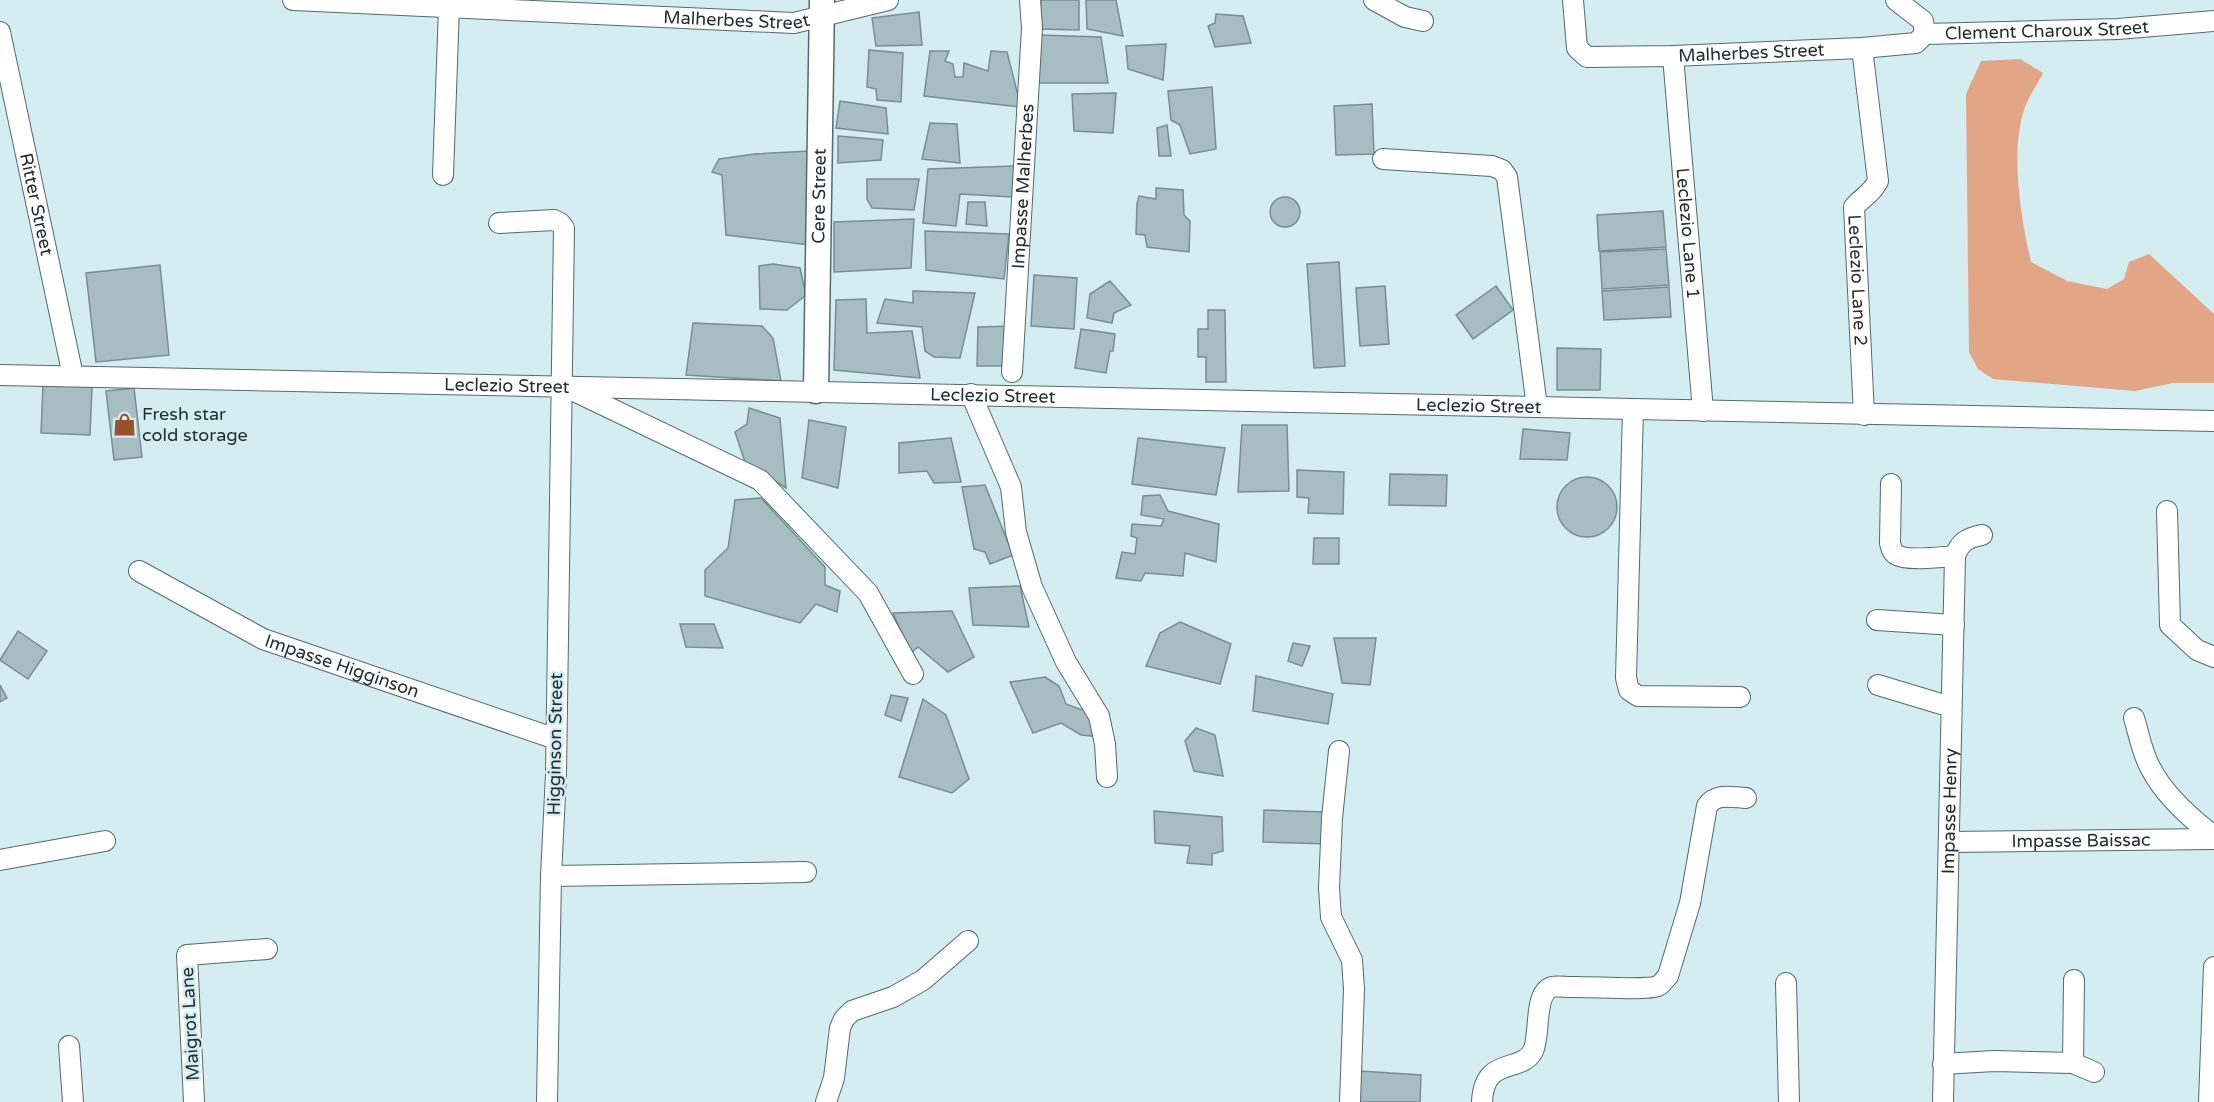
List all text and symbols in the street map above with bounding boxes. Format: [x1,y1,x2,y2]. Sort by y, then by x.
street label: Malherbes Street [663,6,812,34]
street label: Clement Charoux Street [1945,15,2150,44]
street label: Malherbes Street [1678,39,1825,67]
street label: Impasse Malherbes [1007,103,1039,270]
street label: Cere Street [807,148,831,244]
street label: Ritter Street [15,151,58,258]
street label: Leclezio Lane 1 [1671,167,1704,300]
street label: Leclezio Lane 2 [1843,214,1872,347]
street label: Leclezio Street [444,373,570,398]
street label: Leclezio Street [930,383,1056,408]
street label: Leclezio Street [1416,393,1542,418]
place label: Fresh star cold storage [142,403,248,446]
shop icon: Fresh star cold storage [111,411,137,437]
street label: Impasse Higginson [262,629,422,703]
street label: Higginson Street [543,672,567,816]
street label: Impasse Henry [1937,747,1962,874]
street label: Impasse Baissac [2011,829,2151,852]
street label: Maigrot Lane [176,966,204,1082]

